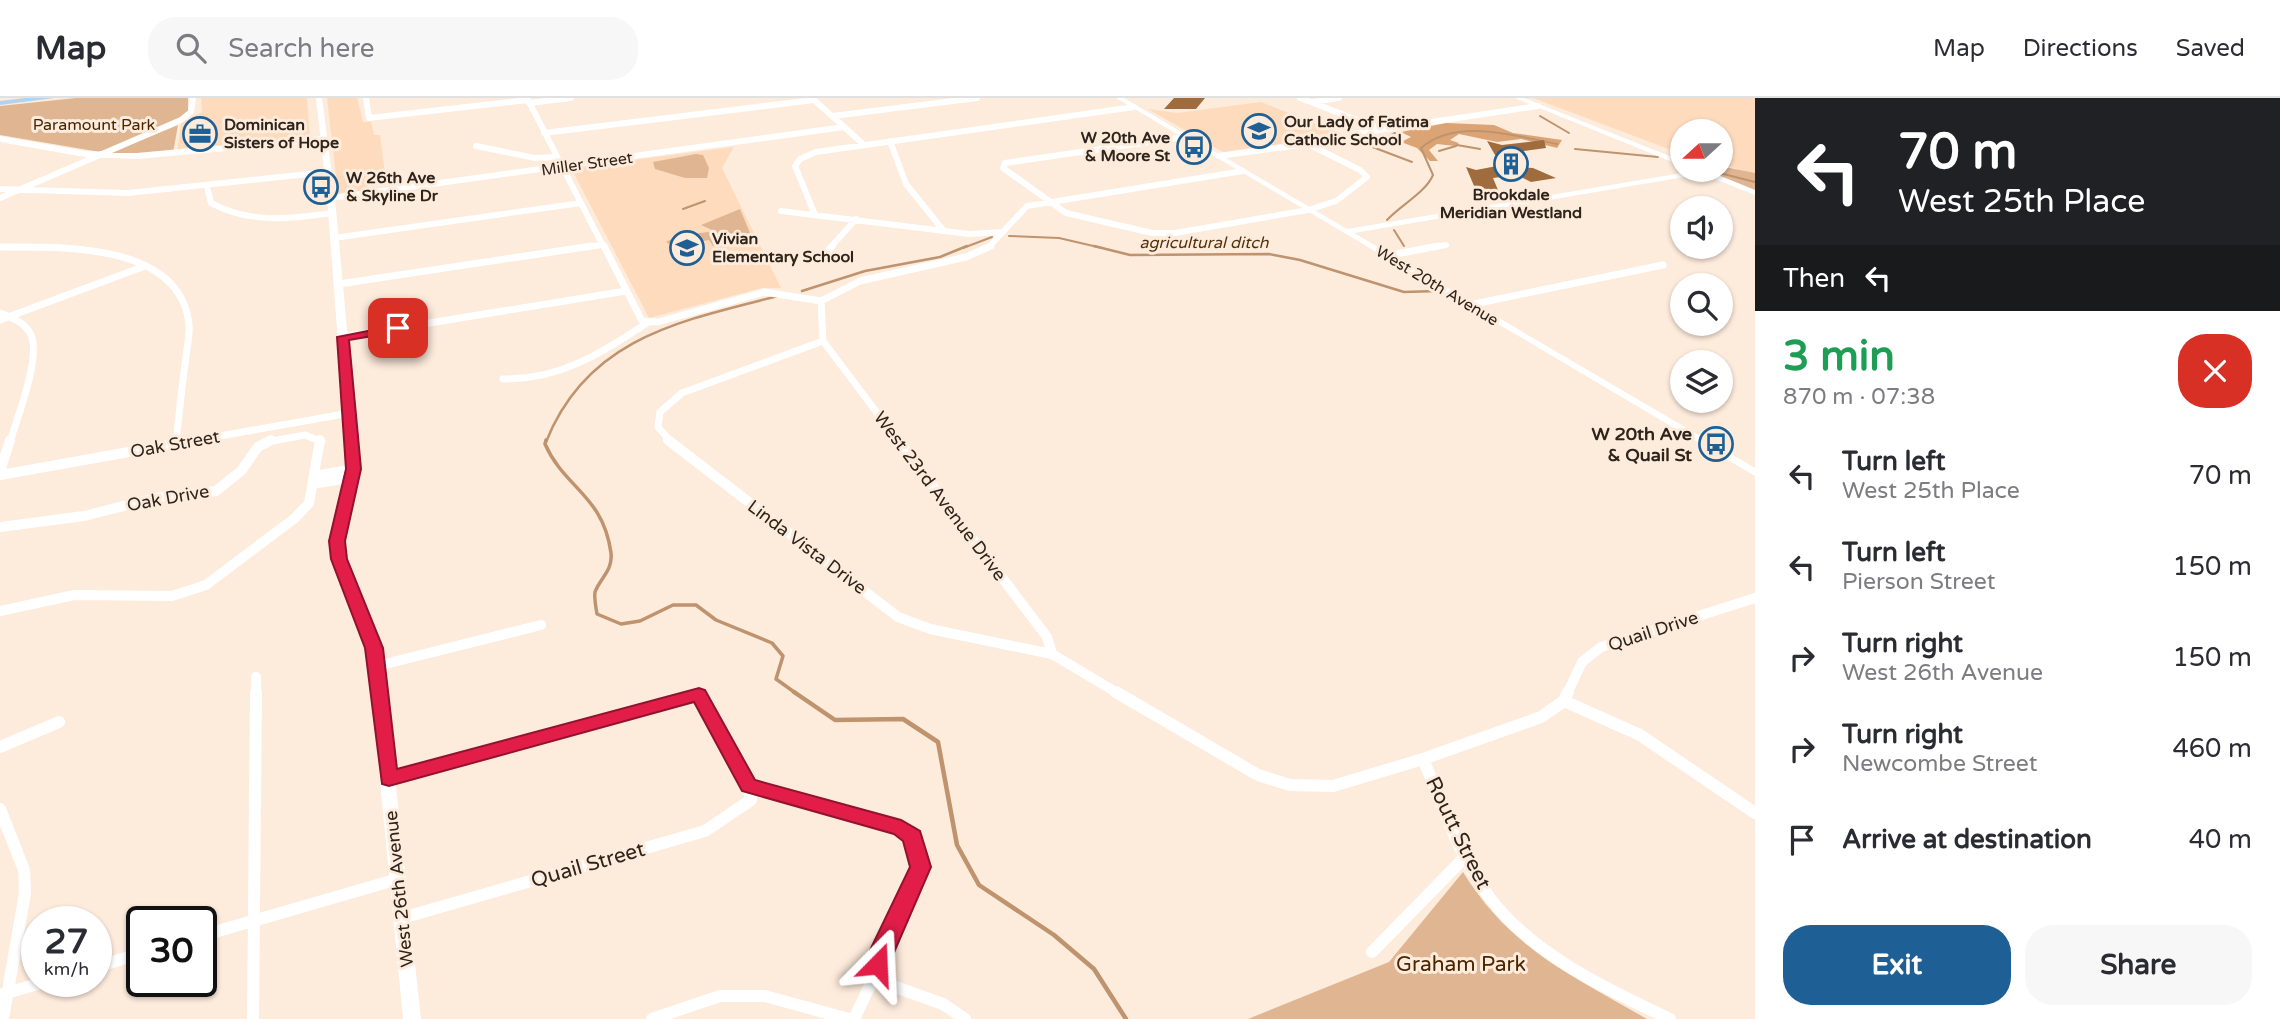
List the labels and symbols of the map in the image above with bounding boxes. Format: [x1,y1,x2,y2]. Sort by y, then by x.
school or university icon: Our Lady of Fatima Catholic School [1240,112,1278,150]
place label: Our Lady of Fatima Catholic School [1284,112,1429,150]
park label: Paramount Park [33,115,156,135]
office icon: Dominican Sisters of Hope [181,115,219,153]
place label: Dominican Sisters of Hope [224,115,339,153]
north arrow [1670,119,1732,182]
place label: W 20th Ave & Moore St [1081,128,1171,166]
bus stop icon: W 20th Ave & Moore St [1175,128,1213,166]
building icon: Brookdale Meridian Westland [1492,145,1530,183]
street label: Miller Street [540,148,634,180]
bus stop icon: W 26th Ave & Skyline Dr [302,168,340,206]
place label: W 26th Ave & Skyline Dr [346,168,439,206]
place label: Brookdale Meridian Westland [1440,185,1582,223]
school or university icon: Vivian Elementary School [668,229,706,267]
place label: Vivian Elementary School [712,229,854,267]
water label: agricultural ditch [1140,233,1270,253]
street label: West 20th Avenue [1372,241,1502,331]
pin [368,298,428,358]
street label: West 23rd Avenue Drive [869,407,1011,585]
place label: W 20th Ave & Quail St [1592,423,1692,466]
street label: Oak Street [129,425,222,463]
bus stop icon: W 20th Ave & Quail St [1697,425,1735,463]
street label: Oak Drive [125,480,211,516]
street label: Linda Vista Drive [743,495,871,599]
street label: Quail Drive [1605,606,1701,656]
street label: Routt Street [1420,773,1496,893]
street label: West 26th Avenue [380,810,418,968]
street label: Quail Street [528,837,648,893]
speed limit sign: 30 [126,906,217,997]
position arrow [841,927,915,1001]
park label: Graham Park [1396,952,1526,977]

